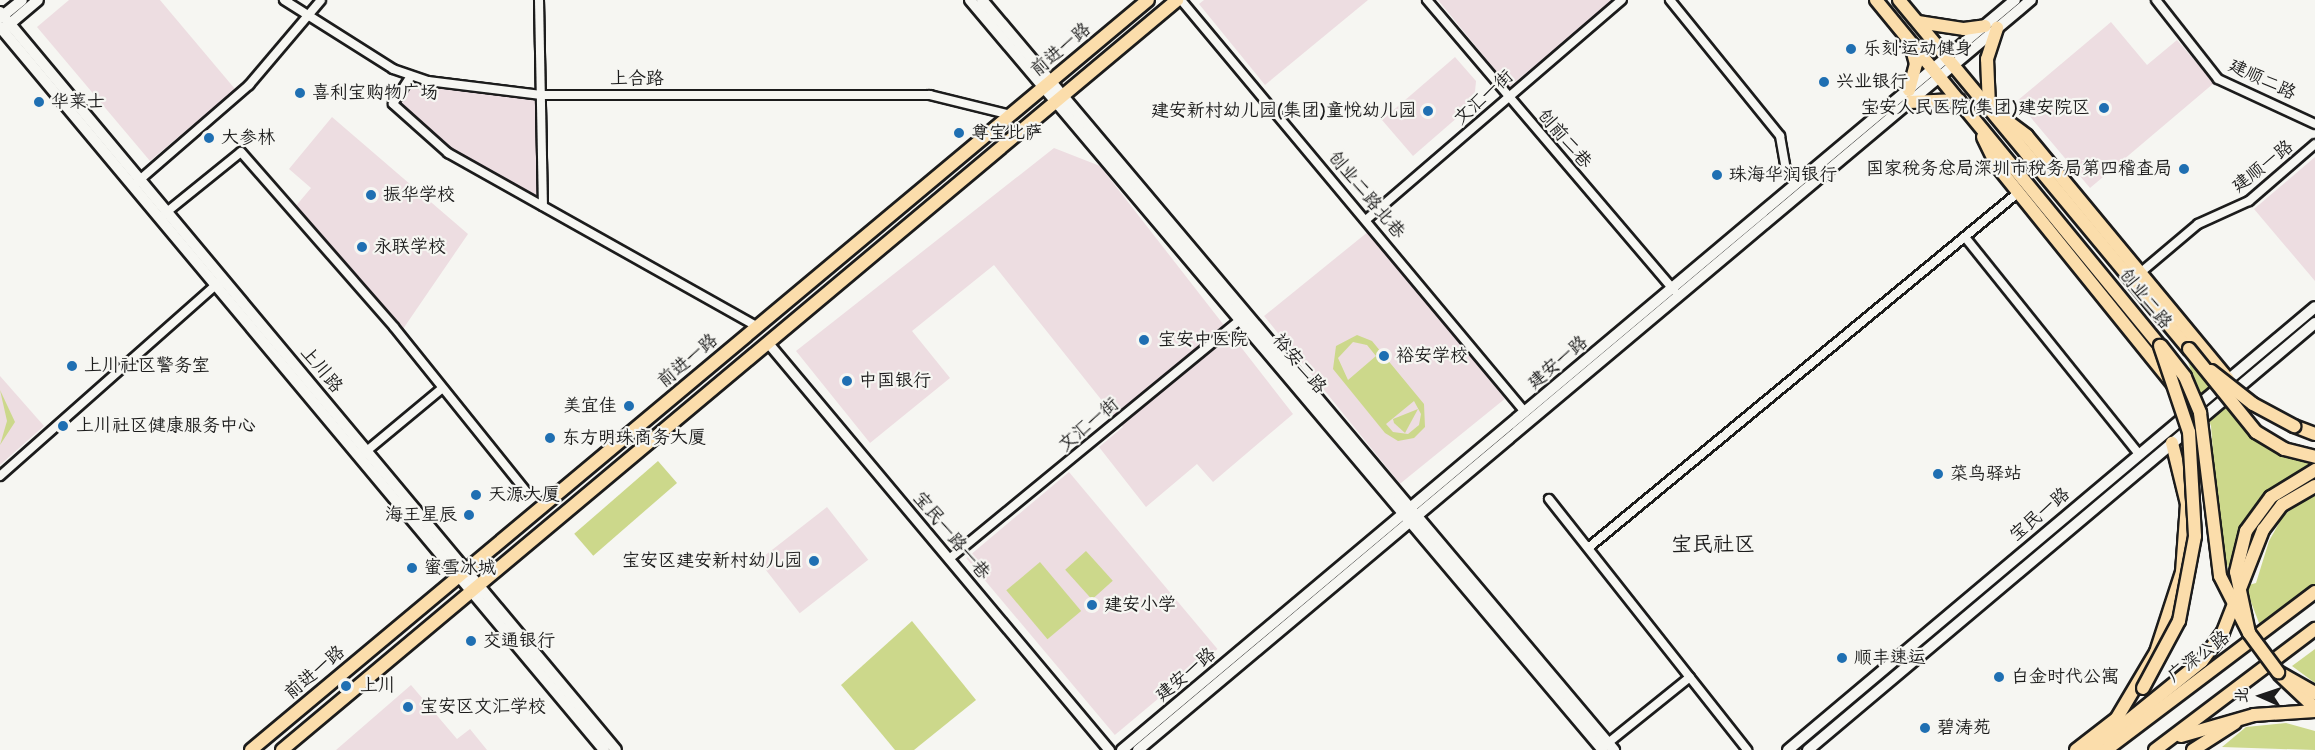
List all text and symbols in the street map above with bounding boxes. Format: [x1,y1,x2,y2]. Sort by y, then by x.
street label: 前进一路 [1026,19,1096,81]
place label: 乐刻·运动健身 [1863,38,1973,60]
marker: 乐刻·运动健身 [1844,42,1858,56]
street label: 建顺二路 [2225,55,2299,105]
street label: 文汇一街 [1450,66,1518,130]
street label: 上合路 [610,68,664,90]
place label: 兴业银行 [1836,71,1908,93]
marker: 兴业银行 [1817,75,1831,89]
place label: 喜利宝购物广场 [312,82,438,104]
marker: 喜利宝购物广场 [293,86,307,100]
place label: 华莱士 [51,91,105,113]
marker: 华莱士 [32,95,46,109]
place label: 宝安人民医院(集团)建安院区 [1861,97,2090,119]
marker: 宝安人民医院(集团)建安院区 [2095,99,2113,117]
place label: 建安新村幼儿园(集团)童悦幼儿园 [1151,100,1416,122]
marker: 建安新村幼儿园(集团)童悦幼儿园 [1421,104,1435,118]
street label: 创前二巷 [1532,105,1596,173]
place label: 尊宝比萨 [971,122,1043,144]
marker: 尊宝比萨 [952,126,966,140]
place label: 大参林 [221,127,275,149]
marker: 大参林 [202,131,216,145]
street label: 建顺一路 [2228,136,2298,198]
street label: 创业二路北巷 [1323,147,1409,243]
place label: 国家税务总局深圳市税务局第四稽查局 [1866,158,2172,180]
marker: 国家税务总局深圳市税务局第四稽查局 [2177,162,2191,176]
place label: 珠海华润银行 [1729,164,1837,186]
marker: 珠海华润银行 [1710,168,1724,182]
place label: 振华学校 [383,184,455,206]
marker: 振华学校 [364,188,378,202]
place label: 永联学校 [374,236,446,258]
marker: 永联学校 [355,240,369,254]
street label: 创业二路 [2114,264,2176,334]
place label: 宝安中医院 [1158,329,1248,351]
street label: 裕安二路 [1268,329,1330,399]
street label: 前进一路 [653,330,723,392]
marker: 宝安中医院 [1135,331,1153,349]
street label: 建安一路 [1523,332,1593,394]
street label: 上川路 [295,342,347,398]
place label: 裕安学校 [1396,345,1468,367]
marker: 裕安学校 [1377,349,1391,363]
place label: 上川社区警务室 [84,355,210,377]
marker: 上川社区警务室 [65,359,79,373]
place label: 中国银行 [859,370,931,392]
marker: 中国银行 [840,374,854,388]
street label: 文汇一街 [1054,394,1124,456]
place label: 美宜佳 [563,395,617,417]
marker: 美宜佳 [622,399,636,413]
place label: 上川社区健康服务中心 [76,415,256,437]
marker: 上川社区健康服务中心 [54,417,72,435]
place label: 东方明珠商务大厦 [562,427,706,449]
marker: 东方明珠商务大厦 [543,431,557,445]
place label: 菜鸟驿站 [1950,463,2022,485]
marker: 菜鸟驿站 [1931,467,1945,481]
place label: 天源大厦 [488,484,560,506]
street label: 宝民一路 [2005,484,2075,546]
marker: 天源大厦 [469,488,483,502]
street label: 宝民一路一巷 [908,488,994,584]
place label: 海王星辰 [385,504,457,526]
marker: 海王星辰 [462,508,476,522]
district label: 宝民社区 [1671,532,1755,558]
place label: 宝安区建安新村幼儿园 [622,550,802,572]
marker: 宝安区建安新村幼儿园 [807,554,821,568]
place label: 蜜雪冰城 [424,557,496,579]
marker: 蜜雪冰城 [405,561,419,575]
place label: 建安小学 [1104,594,1176,616]
marker: 建安小学 [1085,598,1099,612]
street label: 广深公路 [2164,627,2234,687]
place label: 交通银行 [483,630,555,652]
marker: 交通银行 [464,634,478,648]
street label: 前进一路 [280,642,350,704]
street label: 建安一路 [1151,644,1221,706]
place label: 顺丰速运 [1854,647,1926,669]
marker: 顺丰速运 [1835,651,1849,665]
place label: 白金时代公寓 [2011,666,2119,688]
north arrow [2231,666,2291,726]
marker: 白金时代公寓 [1992,670,2006,684]
place label: 上川 [360,675,396,697]
marker: 上川 [337,677,355,695]
text: 北 [2233,687,2252,704]
place label: 宝安区文汇学校 [420,696,546,718]
marker: 宝安区文汇学校 [401,700,415,714]
place label: 碧涛苑 [1937,717,1991,739]
marker: 碧涛苑 [1918,721,1932,735]

